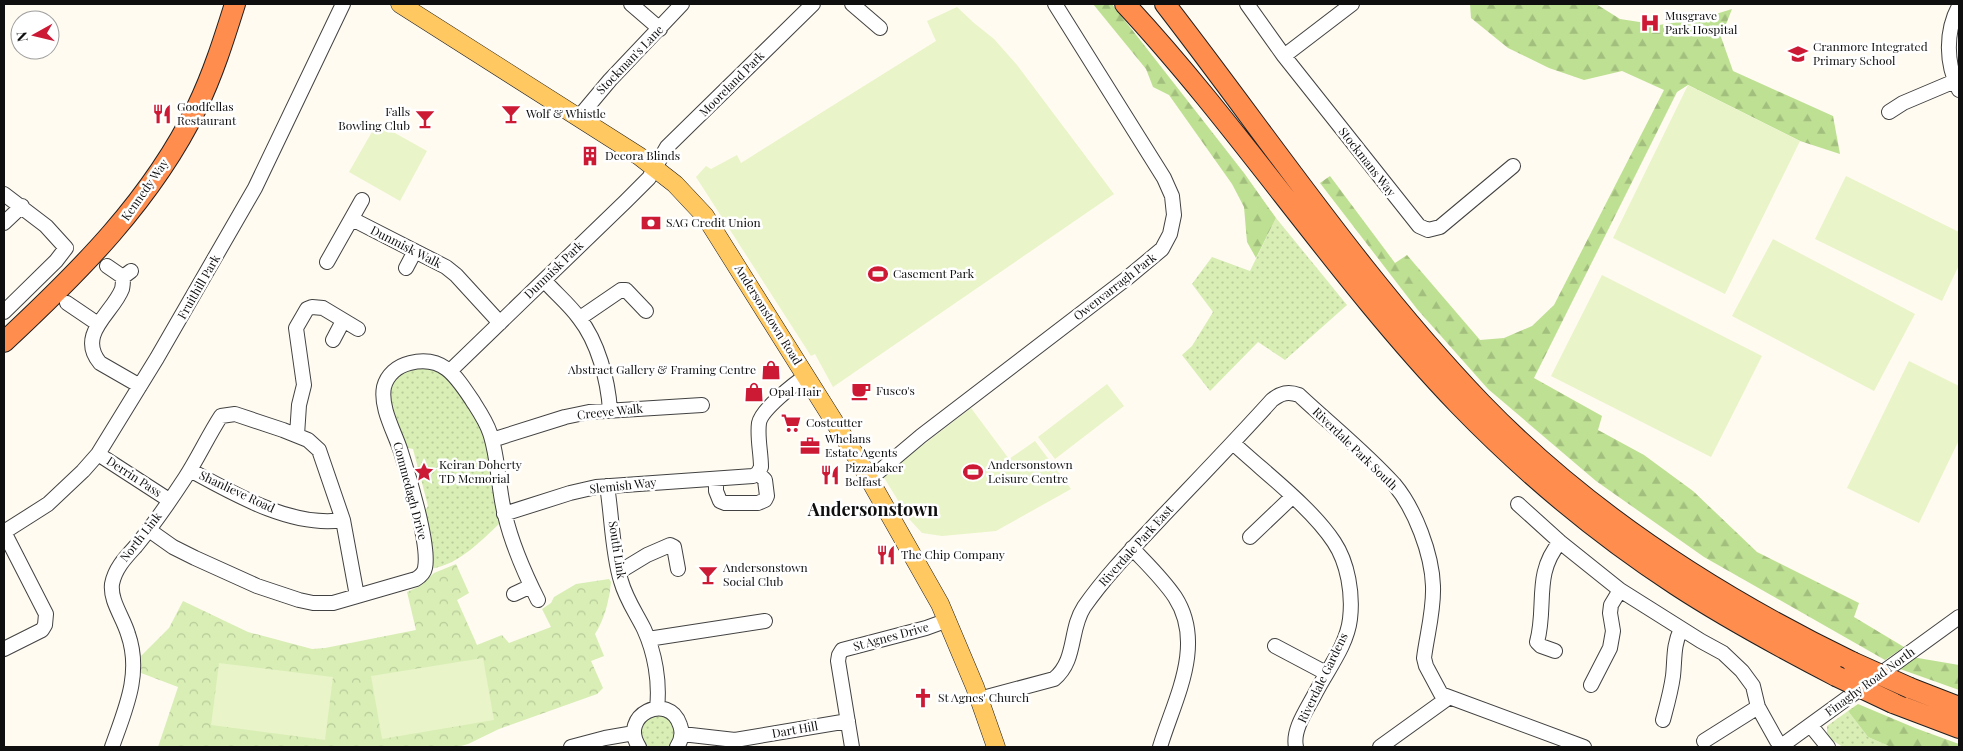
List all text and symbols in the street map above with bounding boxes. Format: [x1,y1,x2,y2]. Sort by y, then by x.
place label: Musgrave Park Hospital [1665,7,1738,37]
north arrow [10,10,60,60]
hospital icon: Musgrave Park Hospital [1639,12,1661,34]
street label: Stockman's Lane [592,21,666,97]
text: N [12,31,32,43]
place label: Cranmore Integrated Primary School [1813,38,1928,68]
school or university icon: Cranmore Integrated Primary School [1787,43,1809,65]
street label: Mooreland Park [695,47,768,119]
place label: Goodfellas Restaurant [177,98,237,128]
restaurant icon: Goodfellas Restaurant [151,103,173,125]
place label: Falls Bowling Club [338,103,410,133]
bar icon: Wolf & Whistle [500,103,522,125]
place label: Wolf & Whistle [525,105,606,121]
bar icon: Falls Bowling Club [414,108,436,130]
street label: Stockmans Way [1336,123,1400,199]
building icon: Decora Blinds [579,145,601,167]
place label: Decora Blinds [605,147,680,163]
street label: Kennedy Way [117,155,171,223]
bank icon: SAG Credit Union [640,212,662,234]
place label: SAG Credit Union [666,214,761,230]
street label: Dunmisk Walk [368,221,445,271]
street label: Dunmisk Park [520,237,587,302]
street label: Owenvarragh Park [1070,249,1159,323]
street label: Fruithill Park [173,251,223,322]
street label: Andersonstown Road [731,261,806,367]
sports icon: Casement Park [867,263,889,285]
place label: Casement Park [893,265,975,281]
shop icon: Abstract Gallery & Framing Centre [760,359,782,381]
place label: Abstract Gallery & Framing Centre [567,361,756,377]
cafe icon: Fusco's [850,380,872,402]
shop icon: Opal Hair [743,381,765,403]
place label: Fusco's [876,382,915,398]
place label: Opal Hair [769,383,822,399]
street label: Creeve Walk [576,400,644,422]
street label: Riverdale Park South [1310,404,1402,493]
supermarket icon: Costcutter [780,412,802,434]
place label: Costcutter [806,414,863,430]
place label: Whelans Estate Agents [824,430,897,460]
office icon: Whelans Estate Agents [799,435,821,457]
street label: Commedagh Drive [390,440,432,542]
street label: Derrin Pass [104,452,165,500]
place label: Keiran Doherty TD Memorial [439,456,522,486]
place label: Andersonstown Leisure Centre [987,456,1073,486]
place label: Pizzabaker Belfast [845,459,904,489]
place icon: Keiran Doherty TD Memorial [413,461,435,483]
sports icon: Andersonstown Leisure Centre [962,461,984,483]
restaurant icon: Pizzabaker Belfast [819,464,841,486]
street label: Shanlieve Road [197,467,278,516]
street label: Slemish Way [589,474,657,496]
district label: Andersonstown [807,497,938,521]
street label: Riverdale Park East [1095,501,1176,589]
street label: North Link [116,508,165,564]
street label: South Link [605,520,631,580]
restaurant icon: The Chip Company [875,544,897,566]
place label: The Chip Company [901,546,1005,562]
place label: Andersonstown Social Club [722,559,808,589]
bar icon: Andersonstown Social Club [697,564,719,586]
street label: St Agnes Drive [851,618,930,654]
street label: Riverdale Gardens [1293,630,1351,725]
street label: Finaghy Road North [1821,643,1918,719]
church icon: St Agnes' Church [912,687,934,709]
place label: St Agnes' Church [938,689,1029,705]
street label: Dart Hill [771,717,820,741]

